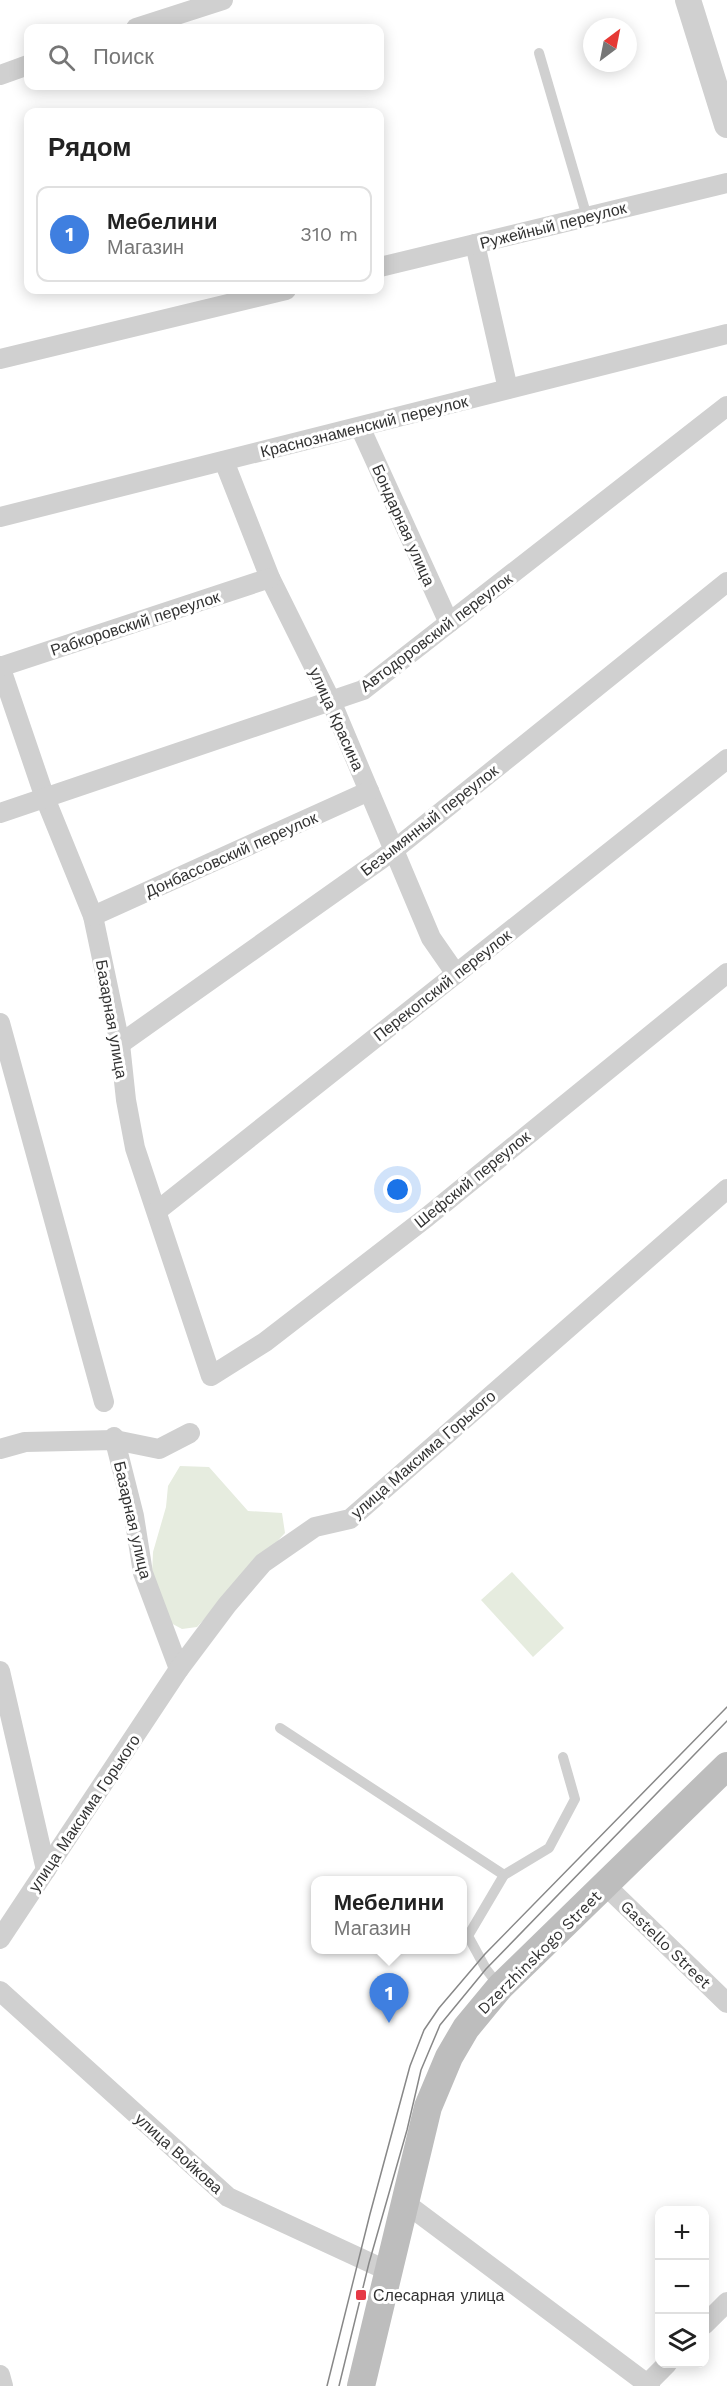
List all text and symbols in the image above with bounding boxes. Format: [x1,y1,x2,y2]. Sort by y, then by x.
north arrow [583,18,637,72]
search box [24,24,384,90]
icon: search [45,41,78,74]
text: Поиск [93,44,154,69]
text: Рядом [48,132,131,162]
street label: Ружейный переулок [478,198,629,253]
text: Мебелини [107,209,217,234]
text: 1 [65,222,74,246]
text: 310 m [300,222,358,246]
text: Магазин [107,235,184,259]
street label: Краснознаменский переулок [258,391,471,461]
street label: Бондарная улица [368,461,439,589]
street label: Автодоровский переулок [357,568,517,696]
street label: Рабкоровский переулок [48,587,223,660]
street label: улица Красина [305,665,368,774]
street label: Безымянный переулок [357,760,503,880]
street label: Донбассовский переулок [142,807,321,901]
street label: Перекопский переулок [370,925,516,1045]
street label: Базарная улица [92,958,131,1080]
street label: Шефский переулок [411,1126,535,1232]
your location [383,1175,412,1204]
street label: улица Максима Горького [347,1386,500,1522]
street label: Базарная улица [110,1459,155,1581]
street label: улица Максима Горького [25,1731,144,1895]
popup [311,1876,467,1954]
street label: Dzerzhinskogo Street [474,1886,605,2018]
text: Мебелини [334,1890,444,1915]
street label: Gastello Street [617,1897,715,1992]
text: Магазин [334,1916,411,1940]
pin: 1 [370,1974,408,2023]
street label: улица Войкова [131,2109,226,2198]
map controls [655,2206,709,2368]
button: + [655,2206,709,2260]
button: − [655,2260,709,2314]
place label: Слесарная улица [373,2286,505,2305]
marker: Слесарная улица [354,2288,368,2302]
button: layers [655,2314,709,2368]

